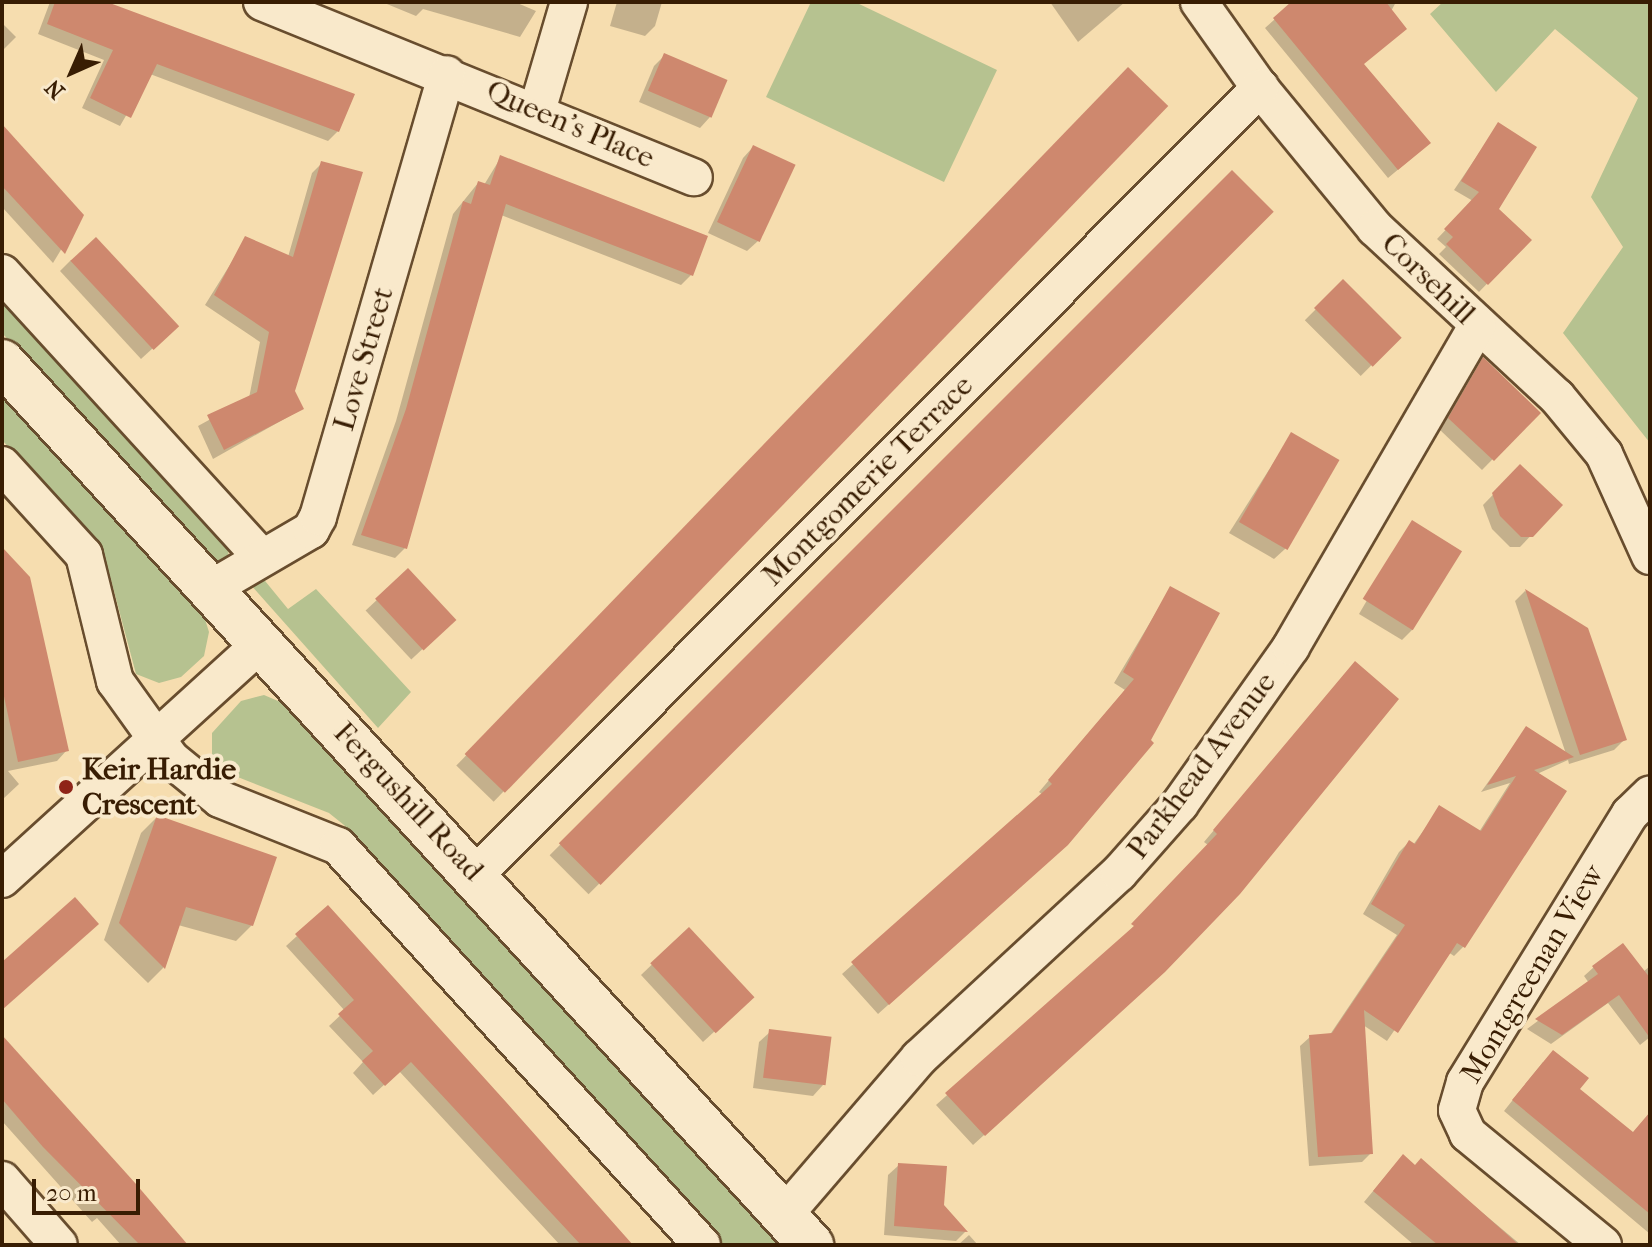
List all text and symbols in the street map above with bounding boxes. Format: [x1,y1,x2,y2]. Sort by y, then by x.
north arrow [32,32,112,112]
street label: Queen's Place [481,73,659,177]
text: N [40,74,70,104]
street label: Corsehill [1374,226,1482,332]
street label: Love Street [326,283,402,435]
street label: Montgomerie Terrace [755,368,981,594]
street label: Parkhead Avenue [1120,665,1284,867]
street label: Fergushill Road [325,715,491,889]
place label: Keir Hardie Crescent [82,752,236,822]
marker: Keir Hardie Crescent [57,778,75,796]
street label: Montgreenan View [1454,858,1612,1090]
scale bar [36,1163,144,1213]
text: 20 m [46,1179,97,1207]

